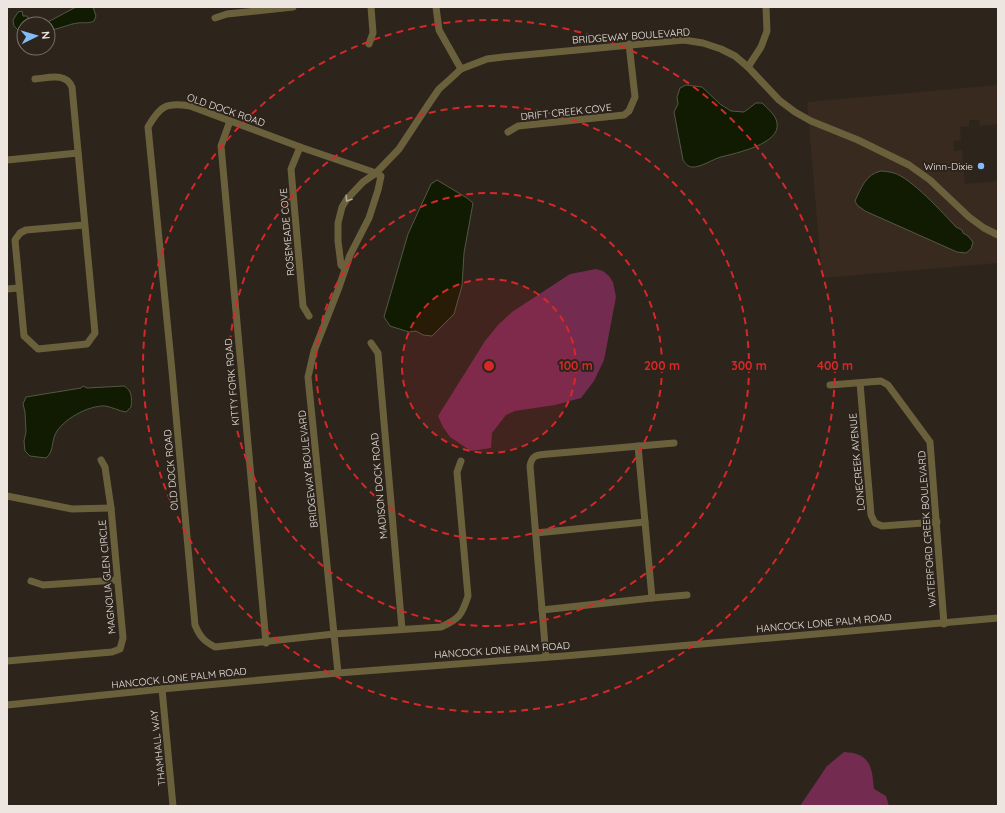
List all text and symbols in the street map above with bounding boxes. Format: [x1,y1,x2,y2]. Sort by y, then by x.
north arrow [16,16,56,56]
street label: BRIDGEWAY BOULEVARD [572,25,690,47]
text: N [39,30,53,40]
street label: OLD DOCK ROAD [185,91,267,129]
street label: DRIFT CREEK COVE [520,101,612,123]
place label: Winn-Dixie [924,160,973,173]
marker: Winn-Dixie [976,161,986,171]
street label: ROSEMEADE COVE [277,187,297,276]
one-way arrow [346,194,353,201]
street label: KITTY FORK ROAD [222,338,242,426]
text: 100 m [559,358,593,373]
text: 200 m [644,358,680,373]
text: 300 m [731,358,767,373]
text: 400 m [817,358,853,373]
centre of rings [482,359,496,373]
street label: BRIDGEWAY BOULEVARD [295,409,321,529]
street label: LONECREEK AVENUE [846,412,868,511]
street label: OLD DOCK ROAD [161,429,181,511]
street label: MADISON DOCK ROAD [368,432,390,540]
street label: WATERFORD CREEK BOULEVARD [915,450,939,608]
street label: MAGNOLIA GLEN CIRCLE [95,519,118,635]
street label: HANCOCK LONE PALM ROAD [756,611,892,635]
street label: HANCOCK LONE PALM ROAD [434,639,570,661]
street label: HANCOCK LONE PALM ROAD [111,664,247,692]
street label: THAMHALL WAY [148,709,168,787]

